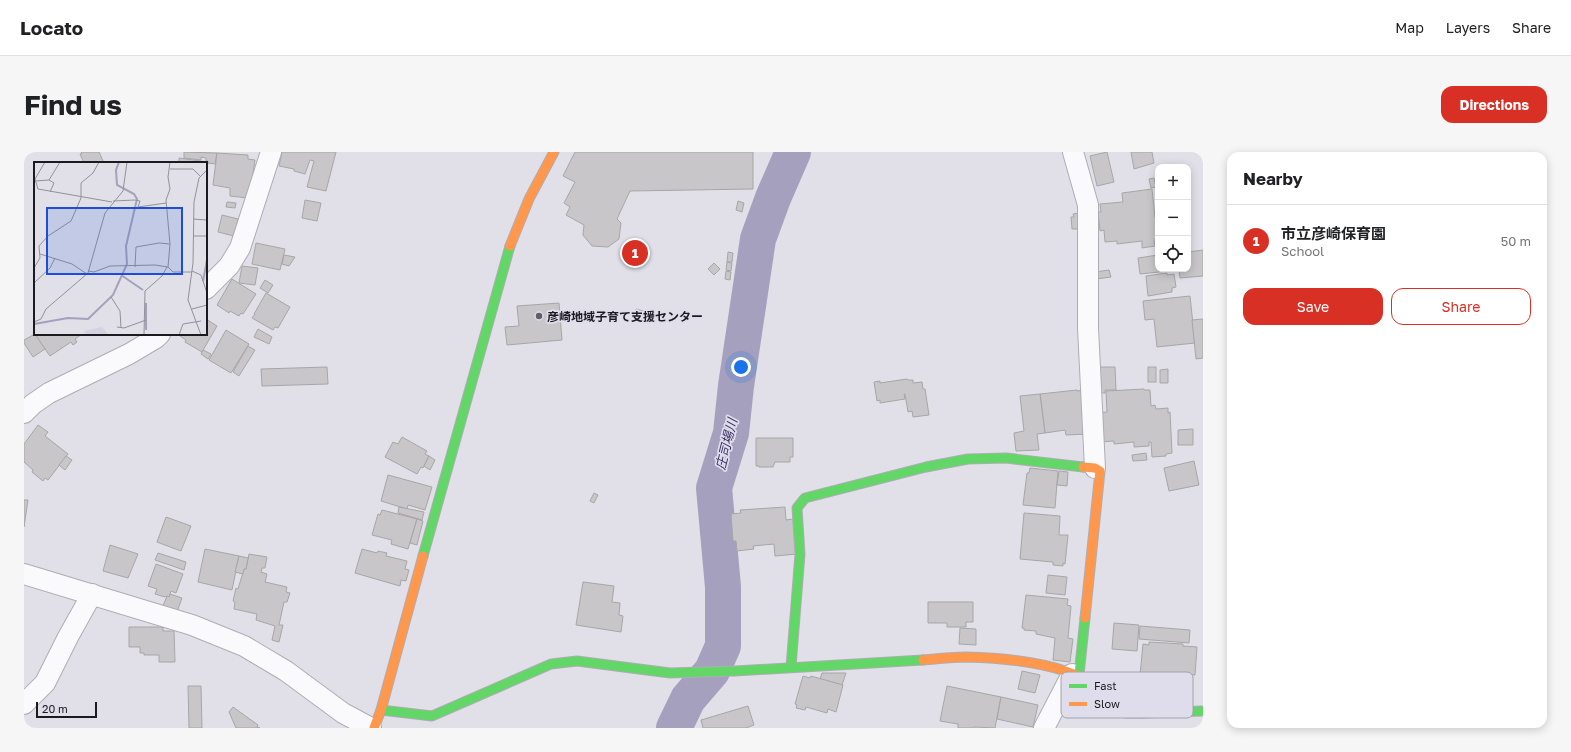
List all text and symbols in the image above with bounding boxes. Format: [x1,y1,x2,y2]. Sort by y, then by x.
text: Locato [20,16,83,39]
text: Map [1395,19,1424,36]
text: Layers [1446,19,1490,36]
text: Share [1512,19,1551,36]
button: Directions [1441,86,1547,123]
text: Find us [24,88,122,121]
inset map [34,162,207,335]
map controls [1155,164,1191,272]
button: + [1155,164,1191,200]
text: Nearby [1243,168,1303,189]
button: − [1155,200,1191,236]
text: 市立彦崎保育園 [1281,224,1386,242]
text: 1 [1253,233,1259,249]
text: 50 m [1501,233,1531,249]
button: locate [1155,236,1191,272]
pin: 1 [622,238,648,268]
text: School [1281,243,1324,259]
button: Save [1243,288,1383,325]
button: Share [1391,288,1531,325]
place label: 彦崎地域子育て支援センター [547,309,703,324]
marker: 彦崎地域子育て支援センター [534,311,544,321]
your location [731,357,751,377]
water label: 庄司場川 [712,415,741,471]
legend [1061,672,1193,718]
text: Fast [1094,679,1117,692]
text: Slow [1094,697,1120,710]
scale bar [36,700,97,719]
text: 20 m [42,702,68,715]

